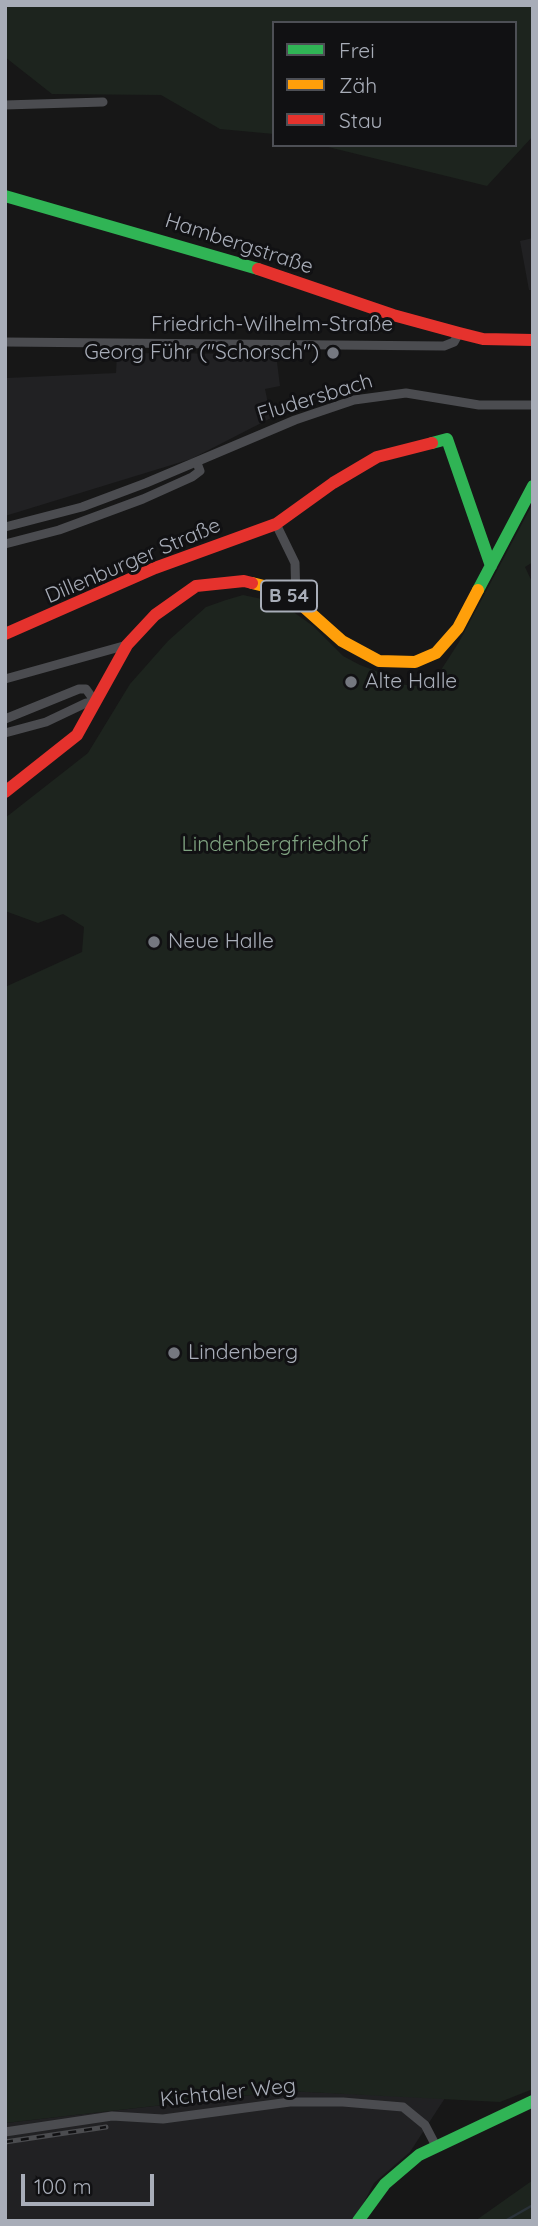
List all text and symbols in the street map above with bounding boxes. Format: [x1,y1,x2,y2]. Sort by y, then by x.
legend [272,21,517,147]
text: Frei [339,37,375,63]
text: Zäh [339,72,377,98]
text: Stau [339,107,382,133]
street label: Hambergstraße [162,208,316,280]
street label: Friedrich-Wilhelm-Straße [151,312,393,338]
place label: Georg Führ ("Schorsch") [84,340,319,366]
marker: Georg Führ ("Schorsch") [325,345,341,361]
street label: Fludersbach [254,369,376,427]
street label: Dillenburger Straße [42,513,224,609]
road number: B 54 [261,580,317,611]
place label: Alte Halle [365,669,457,695]
marker: Alte Halle [343,674,359,690]
park label: Lindenbergfriedhof [182,832,368,858]
place label: Neue Halle [168,929,274,955]
marker: Neue Halle [146,934,162,950]
place label: Lindenberg [188,1340,298,1366]
marker: Lindenberg [166,1345,182,1361]
street label: Kichtaler Weg [159,2073,297,2113]
scale bar [24,2160,158,2204]
text: 100 m [34,2173,92,2199]

